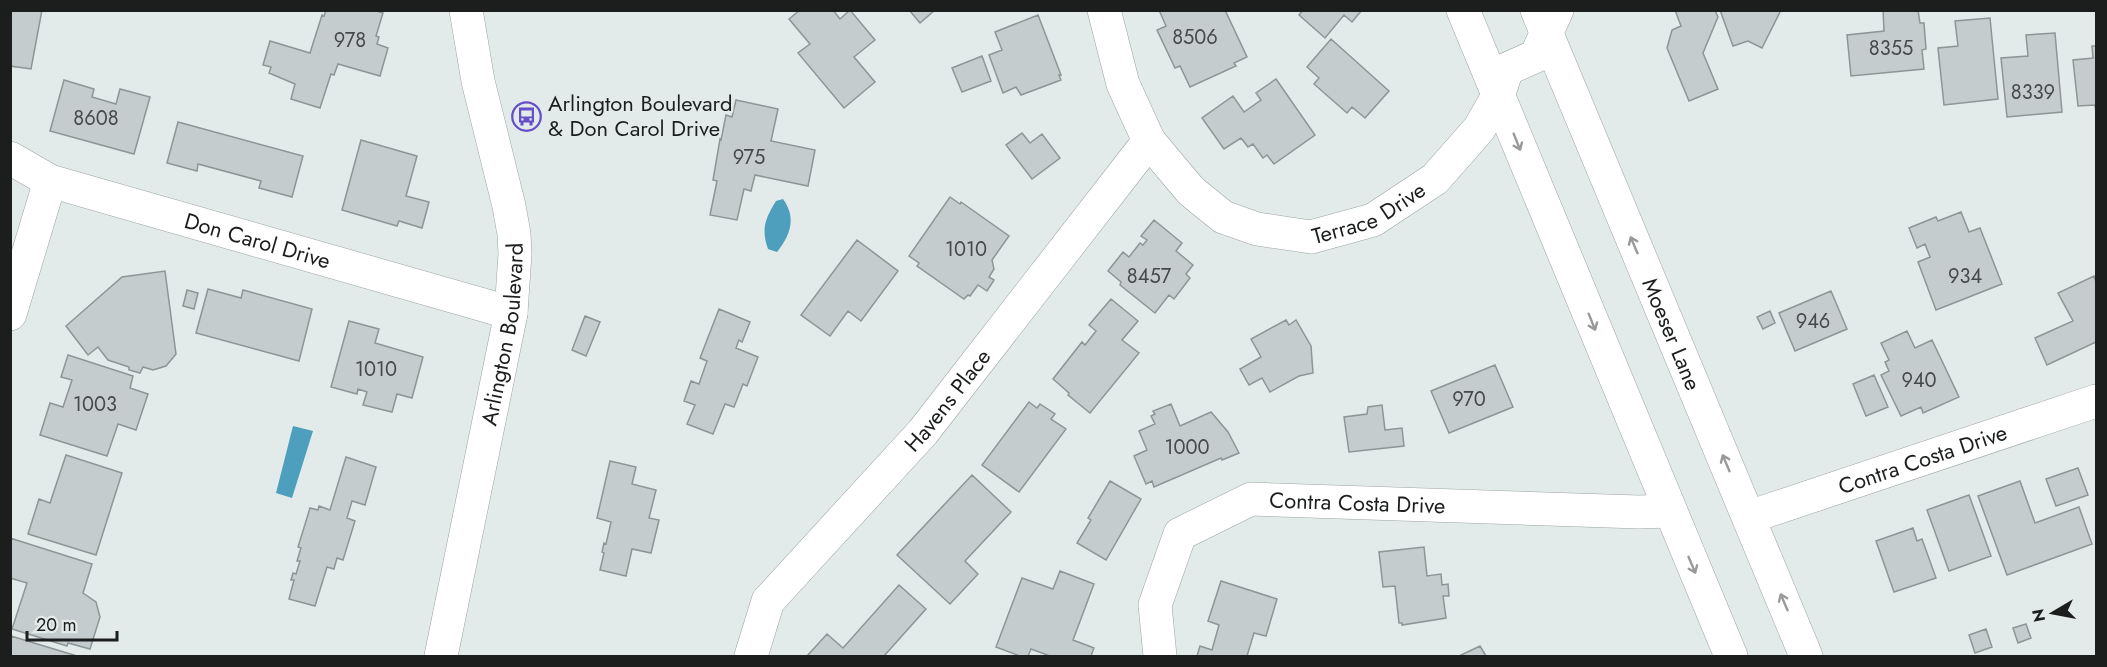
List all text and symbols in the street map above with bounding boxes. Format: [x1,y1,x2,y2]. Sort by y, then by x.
house number: 8506 [1172,23,1218,52]
house number: 978 [334,26,366,55]
house number: 8355 [1869,34,1913,63]
house number: 8339 [2011,78,2055,107]
place label: Arlington Boulevard & Don Carol Drive [548,87,733,144]
bus stop icon: Arlington Boulevard & Don Carol Drive [511,100,543,132]
house number: 8608 [73,104,119,133]
one-way arrow [1512,132,1523,151]
house number: 975 [733,143,765,172]
street label: Terrace Drive [1308,174,1432,252]
street label: Don Carol Drive [181,204,334,277]
house number: 1010 [945,235,987,264]
one-way arrow [1628,236,1640,254]
street label: Arlington Boulevard [472,242,531,428]
house number: 8457 [1127,262,1172,291]
house number: 934 [1948,262,1982,291]
street label: Moeser Lane [1634,273,1710,395]
house number: 946 [1796,307,1830,336]
one-way arrow [1587,313,1598,331]
street label: Havens Place [897,342,998,459]
house number: 1010 [355,355,397,384]
house number: 940 [1901,366,1937,395]
house number: 970 [1452,385,1486,414]
house number: 1003 [73,390,117,419]
street label: Contra Costa Drive [1834,416,2011,502]
house number: 1000 [1165,433,1210,462]
one-way arrow [1720,455,1731,473]
street label: Contra Costa Drive [1269,484,1446,521]
one-way arrow [1687,555,1699,573]
north arrow [2023,583,2083,643]
one-way arrow [1778,594,1789,612]
scale bar [27,604,117,642]
text: N [2026,607,2051,624]
text: 20 m [36,612,76,638]

